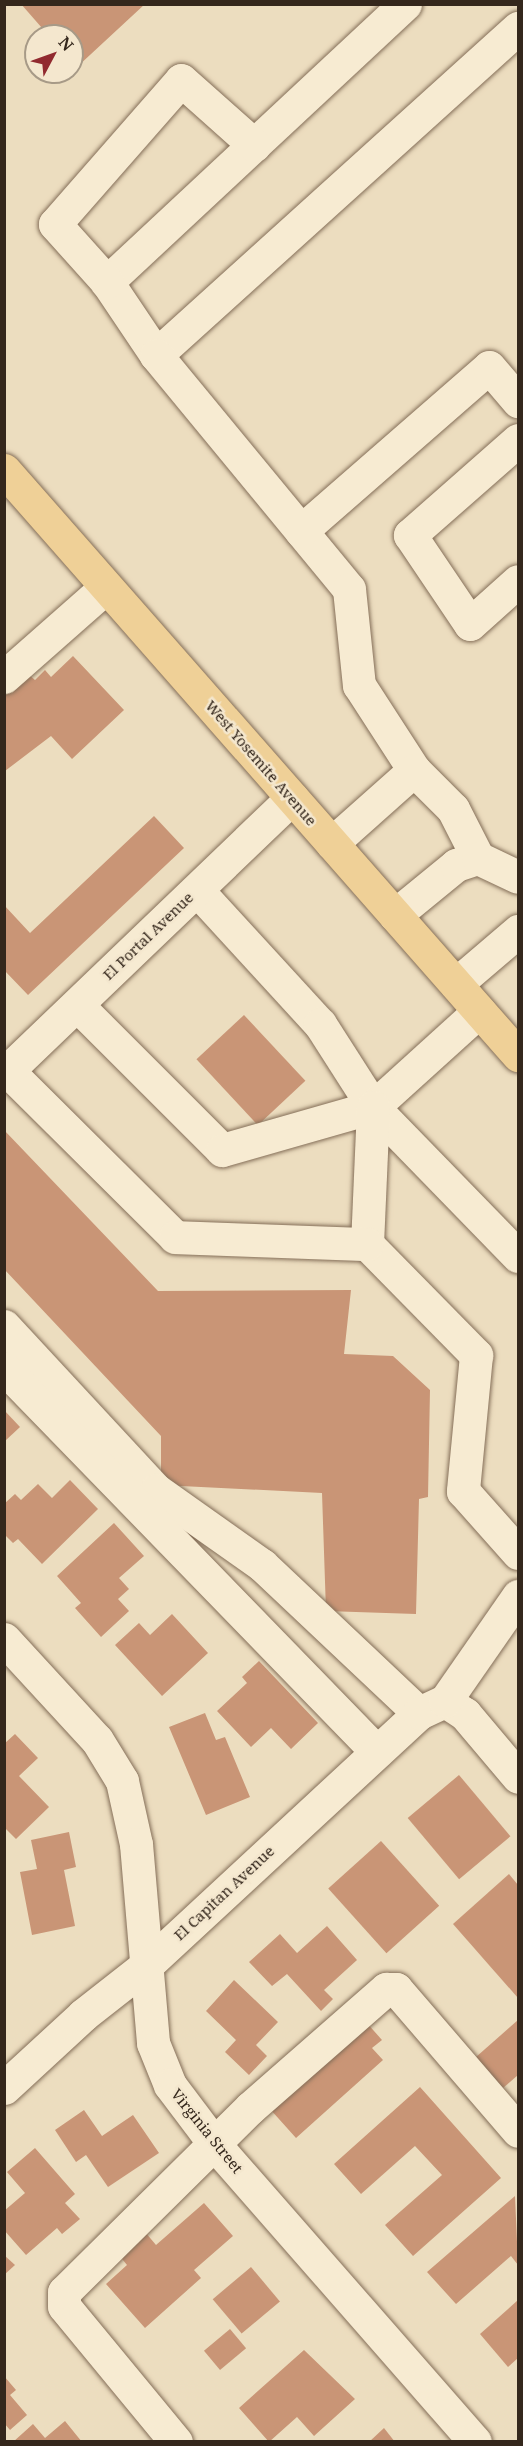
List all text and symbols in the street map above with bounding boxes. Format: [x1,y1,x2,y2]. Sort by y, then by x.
north arrow [24,24,84,84]
text: N [54,32,79,55]
street label: West Yosemite Avenue [202,697,320,829]
street label: El Portal Avenue [99,888,197,984]
street label: El Capitan Avenue [170,1842,278,1944]
street label: Virginia Street [167,2085,247,2177]

